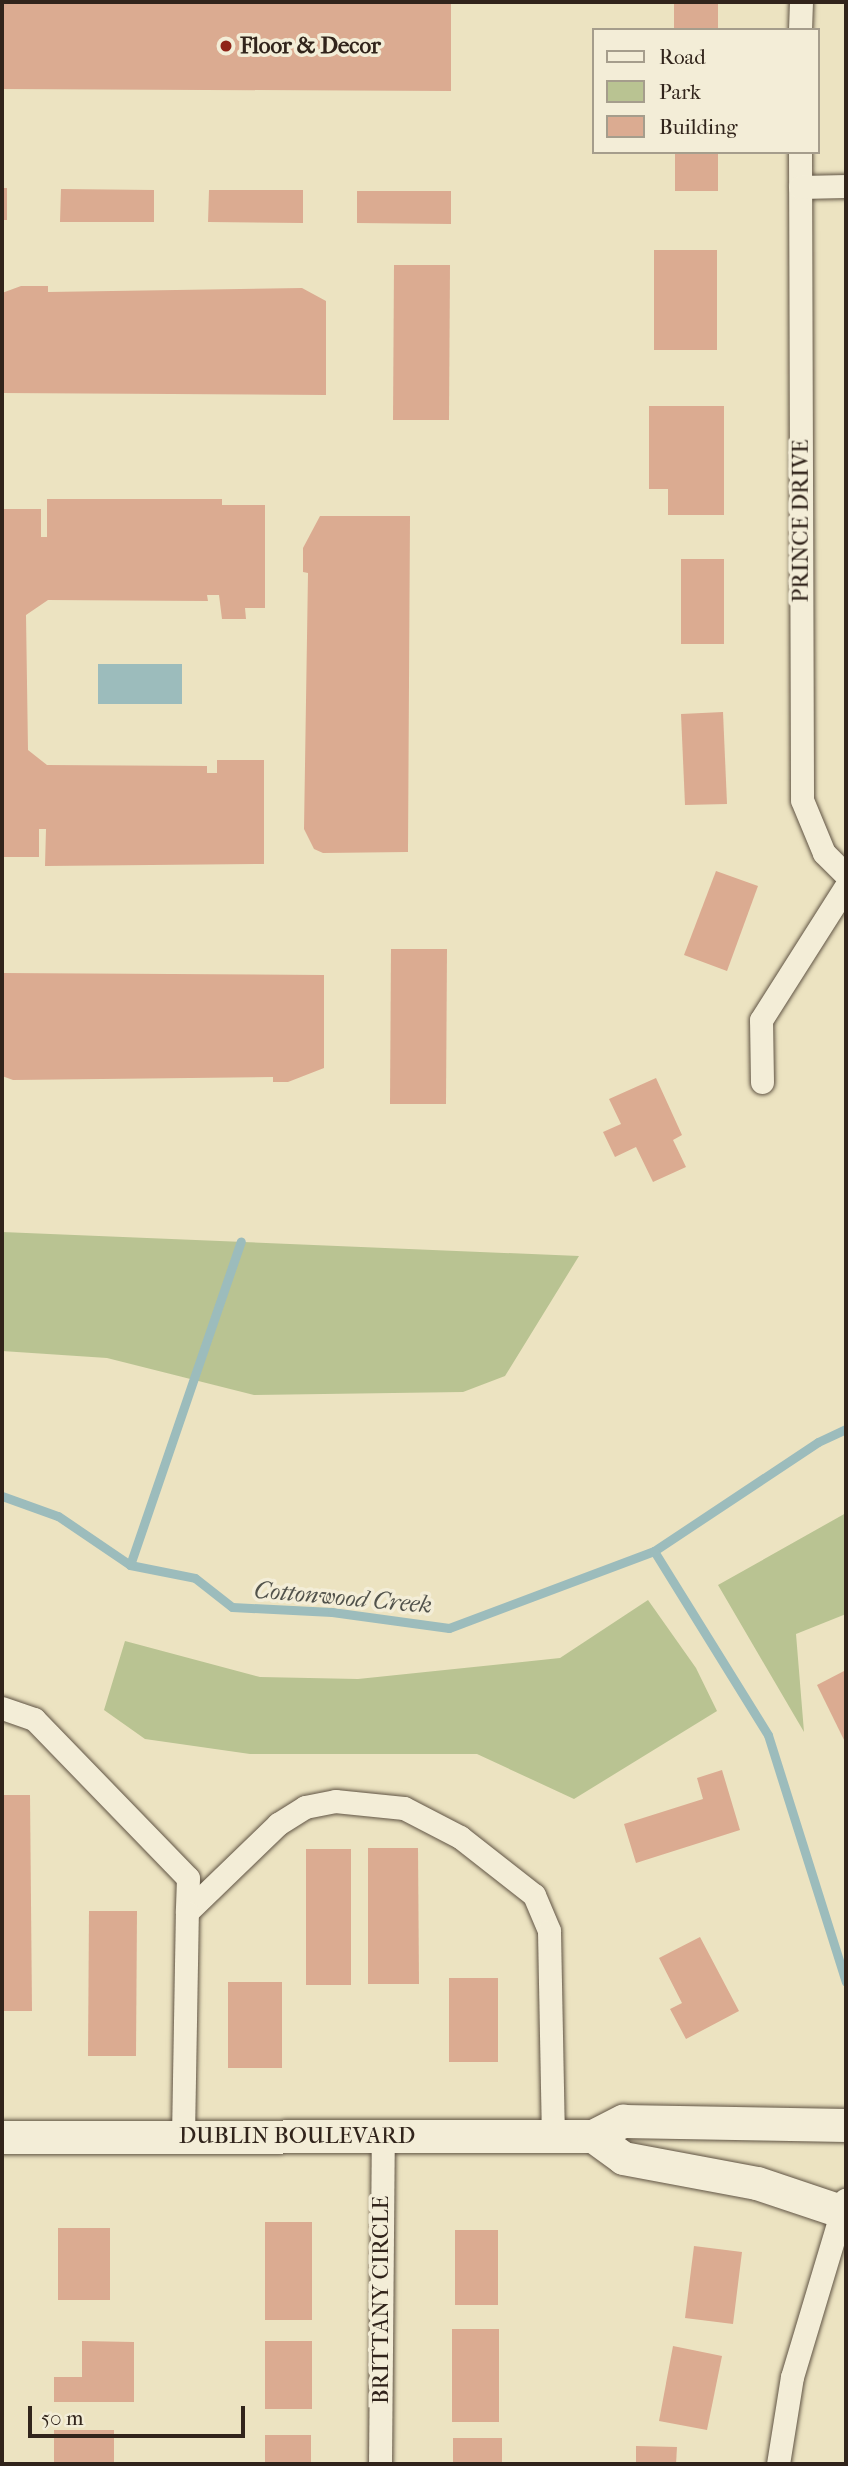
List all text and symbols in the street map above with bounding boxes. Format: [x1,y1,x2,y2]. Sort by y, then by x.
legend [592,28,820,154]
place label: Floor & Decor [240,32,381,60]
marker: Floor & Decor [218,38,234,54]
text: Road [659,45,706,69]
text: Park [659,80,701,104]
text: Building [659,115,737,139]
street label: PRINCE DRIVE [787,439,815,603]
water label: Cottonwood Creek [253,1576,433,1620]
street label: DUBLIN BOULEVARD [179,2122,415,2150]
street label: BRITTANY CIRCLE [367,2196,395,2404]
scale bar [32,2392,248,2436]
text: 50 m [41,2406,84,2430]

